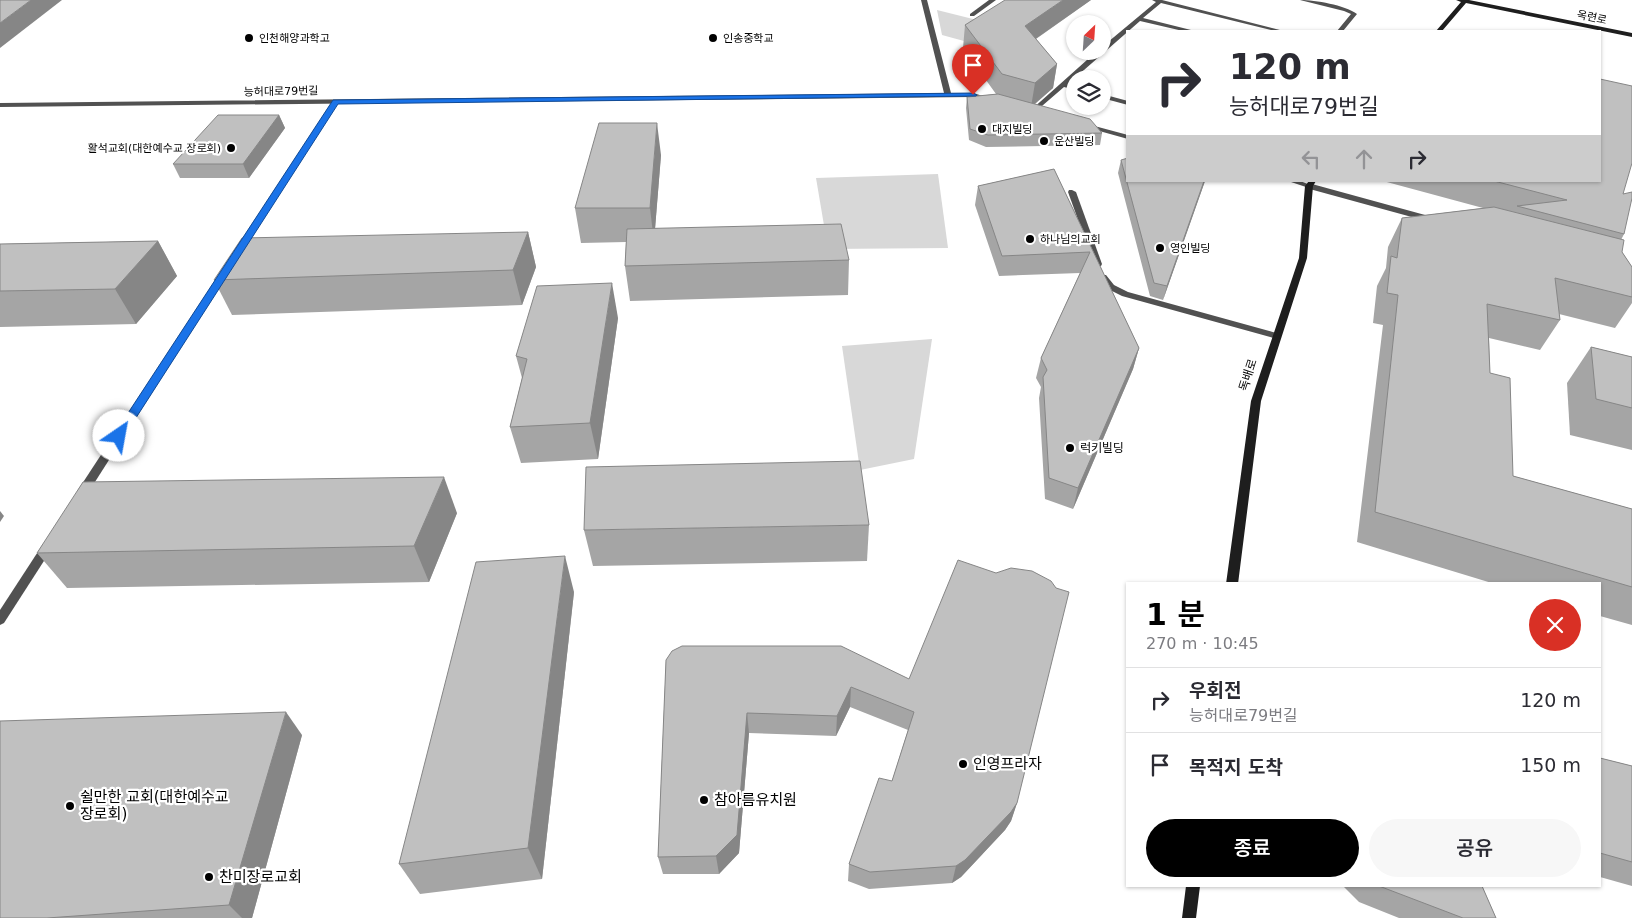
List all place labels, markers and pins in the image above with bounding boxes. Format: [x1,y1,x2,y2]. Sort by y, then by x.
marker: 인천해양과학고 [243,32,255,44]
place label: 인천해양과학고 [259,32,330,45]
marker: 인송중학교 [707,32,719,44]
place label: 인송중학교 [723,32,774,45]
pin [952,44,994,95]
marker: 대지빌딩 [976,123,988,135]
place label: 대지빌딩 [992,123,1032,136]
marker: 운산빌딩 [1038,135,1050,147]
place label: 운산빌딩 [1054,135,1094,148]
place label: 활석교회(대한예수교 장로회) [87,142,221,155]
marker: 활석교회(대한예수교 장로회) [225,142,237,154]
marker: 하나님의교회 [1024,233,1036,245]
place label: 하나님의교회 [1040,233,1101,246]
marker: 영인빌딩 [1154,242,1166,254]
place label: 영인빌딩 [1170,242,1210,255]
place label: 럭키빌딩 [1080,441,1124,455]
marker: 럭키빌딩 [1064,442,1076,454]
place label: 인영프라자 [973,755,1042,773]
marker: 인영프라자 [957,758,969,770]
place label: 쉴만한 교회(대한예수교 장로회) [80,788,229,823]
place label: 참아름유치원 [714,791,797,809]
marker: 참아름유치원 [698,794,710,806]
marker: 쉴만한 교회(대한예수교 장로회) [64,800,76,812]
place label: 찬미장로교회 [219,868,302,886]
marker: 찬미장로교회 [203,871,215,883]

